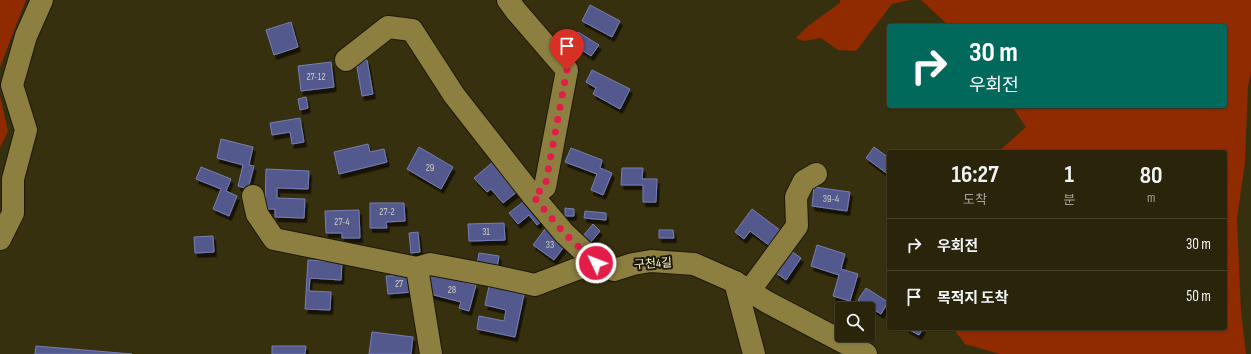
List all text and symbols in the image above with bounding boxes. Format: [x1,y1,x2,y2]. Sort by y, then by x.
pin [550,29,584,70]
icon: arrive [556,35,578,57]
text: 30 m [969,36,1018,69]
icon: right [903,40,955,92]
house number: 27-12 [306,71,326,83]
text: 우회전 [969,75,1019,96]
text: 16:27 [952,160,999,189]
text: 1 [1064,160,1074,189]
text: 80 [1140,161,1162,190]
house number: 29 [426,162,434,174]
text: m [1147,190,1155,206]
text: 도착 [963,192,987,208]
text: 분 [1063,192,1075,208]
house number: 39-4 [823,193,839,205]
house number: 27-2 [379,206,395,218]
house number: 27-4 [334,216,350,228]
house number: 31 [482,226,490,238]
icon: right [903,234,925,256]
text: 30 m [1186,235,1211,254]
text: 우회전 [937,237,978,256]
house number: 33 [546,239,554,251]
position arrow [575,242,617,284]
street label: 구천4길 [633,255,673,273]
house number: 27 [395,278,403,290]
house number: 28 [448,284,456,296]
icon: arrive [903,286,925,308]
text: 50 m [1186,287,1211,306]
text: 목적지 도착 [937,289,1008,308]
map controls [835,302,875,342]
button: search [835,302,875,342]

